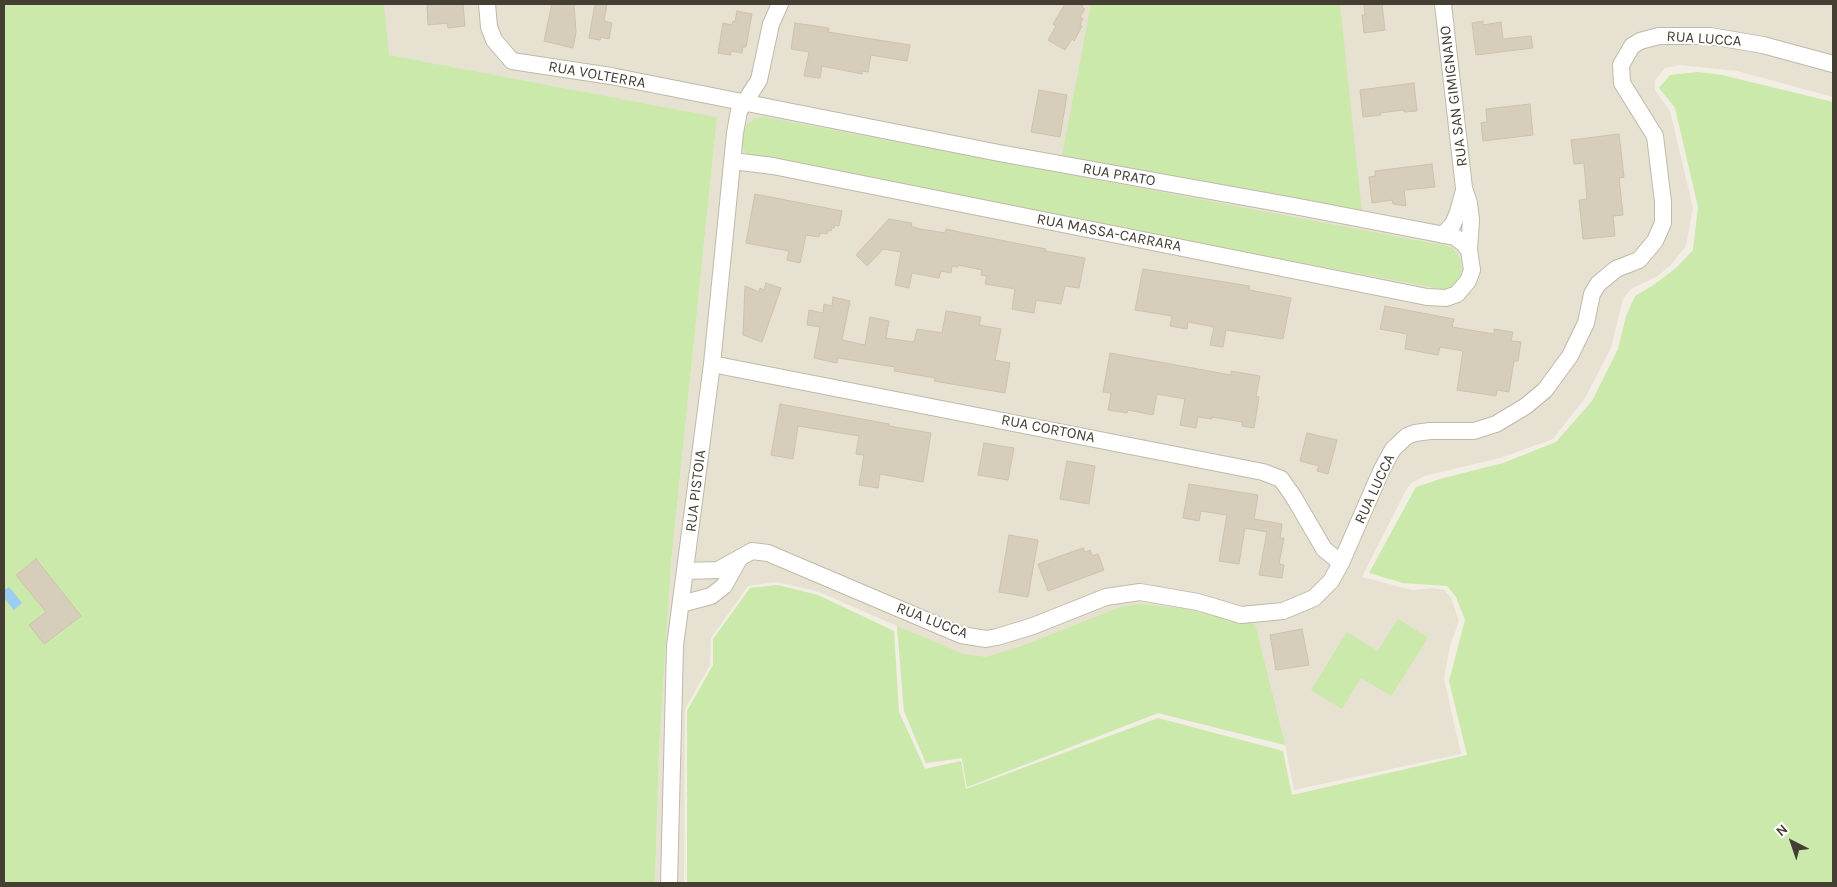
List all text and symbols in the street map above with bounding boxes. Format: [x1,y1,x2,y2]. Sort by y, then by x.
street label: RUA SAN GIMIGNANO [1436,24,1472,168]
street label: RUA LUCCA [1666,27,1742,51]
street label: RUA VOLTERRA [547,58,647,92]
street label: RUA PRATO [1081,160,1157,190]
street label: RUA MASSA-CARRARA [1035,210,1183,256]
street label: RUA CORTONA [1000,411,1096,447]
street label: RUA PISTOIA [682,449,710,533]
street label: RUA LUCCA [1351,451,1399,527]
street label: RUA LUCCA [894,599,970,643]
north arrow [1767,817,1817,867]
text: N [1772,821,1791,840]

